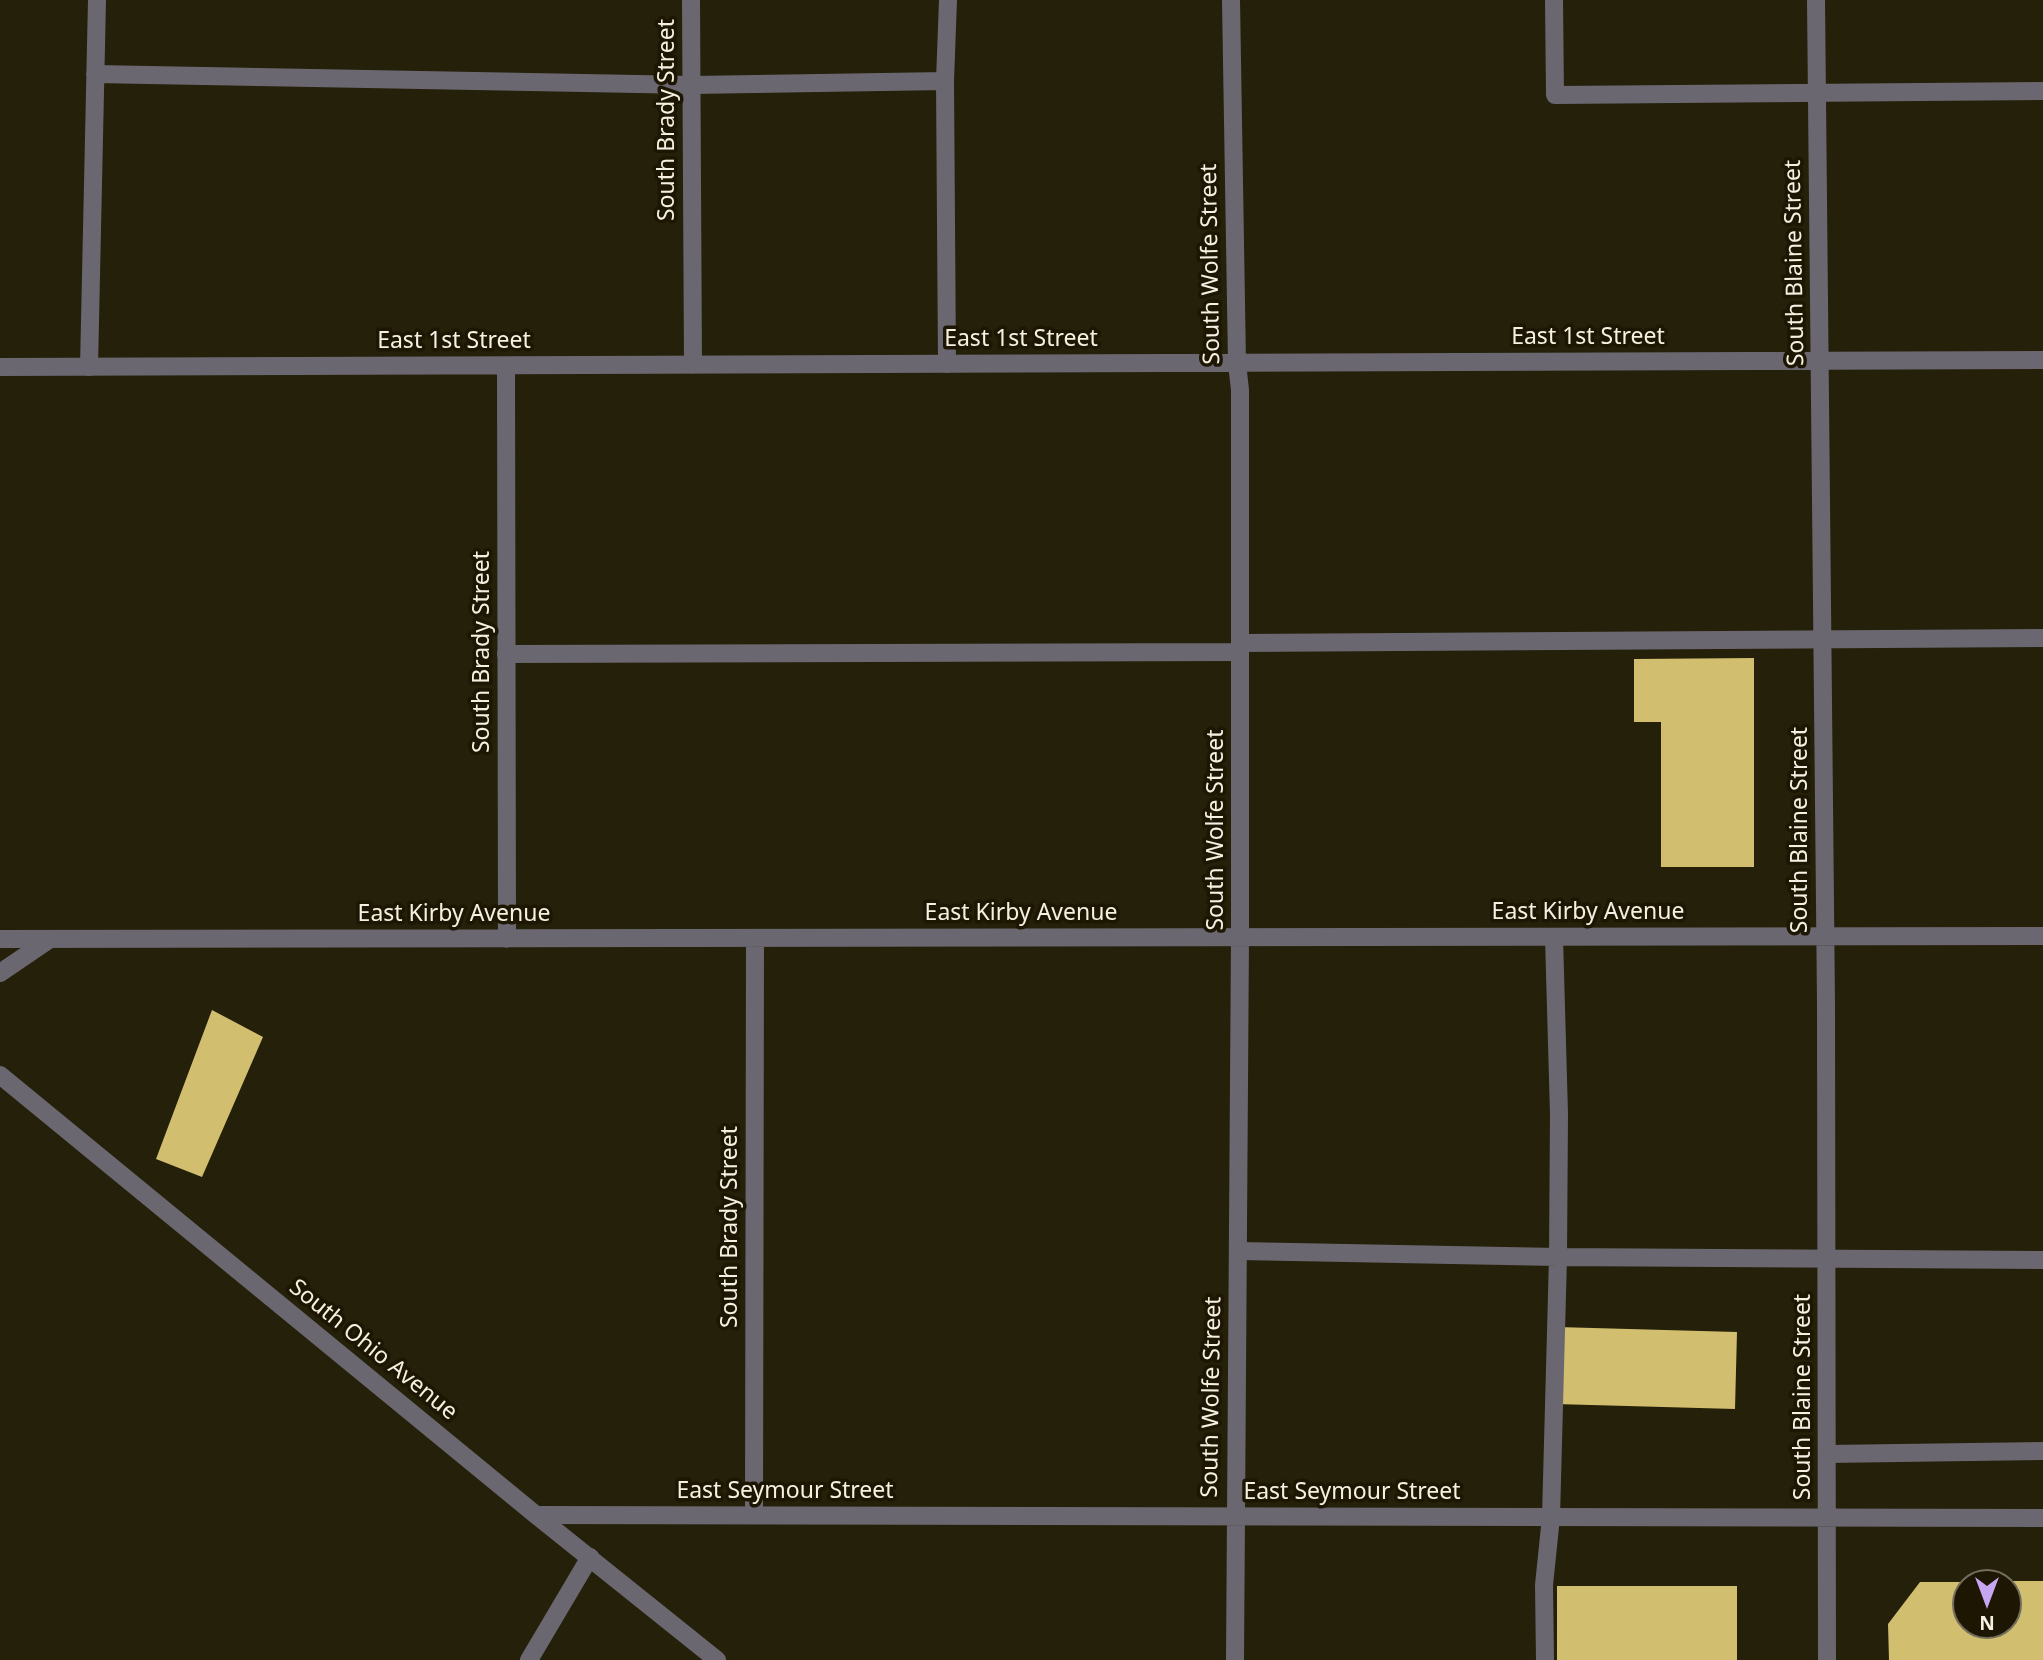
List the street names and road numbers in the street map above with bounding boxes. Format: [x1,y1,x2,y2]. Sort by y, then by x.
street label: South Brady Street [653,19,681,221]
street label: South Blaine Street [1779,160,1811,366]
street label: South Wolfe Street [1195,163,1227,365]
street label: East 1st Street [1511,323,1665,351]
street label: East 1st Street [944,325,1098,353]
street label: East 1st Street [377,327,531,355]
street label: South Brady Street [468,551,496,753]
street label: South Blaine Street [1786,727,1814,933]
street label: South Wolfe Street [1202,729,1230,931]
street label: East Kirby Avenue [1492,898,1684,926]
street label: East Kirby Avenue [925,899,1117,927]
street label: East Kirby Avenue [358,900,550,928]
street label: South Brady Street [716,1126,744,1328]
street label: South Ohio Avenue [283,1274,463,1426]
street label: South Blaine Street [1789,1294,1817,1500]
street label: South Wolfe Street [1196,1296,1228,1498]
street label: East Seymour Street [676,1477,894,1505]
street label: East Seymour Street [1243,1478,1461,1506]

